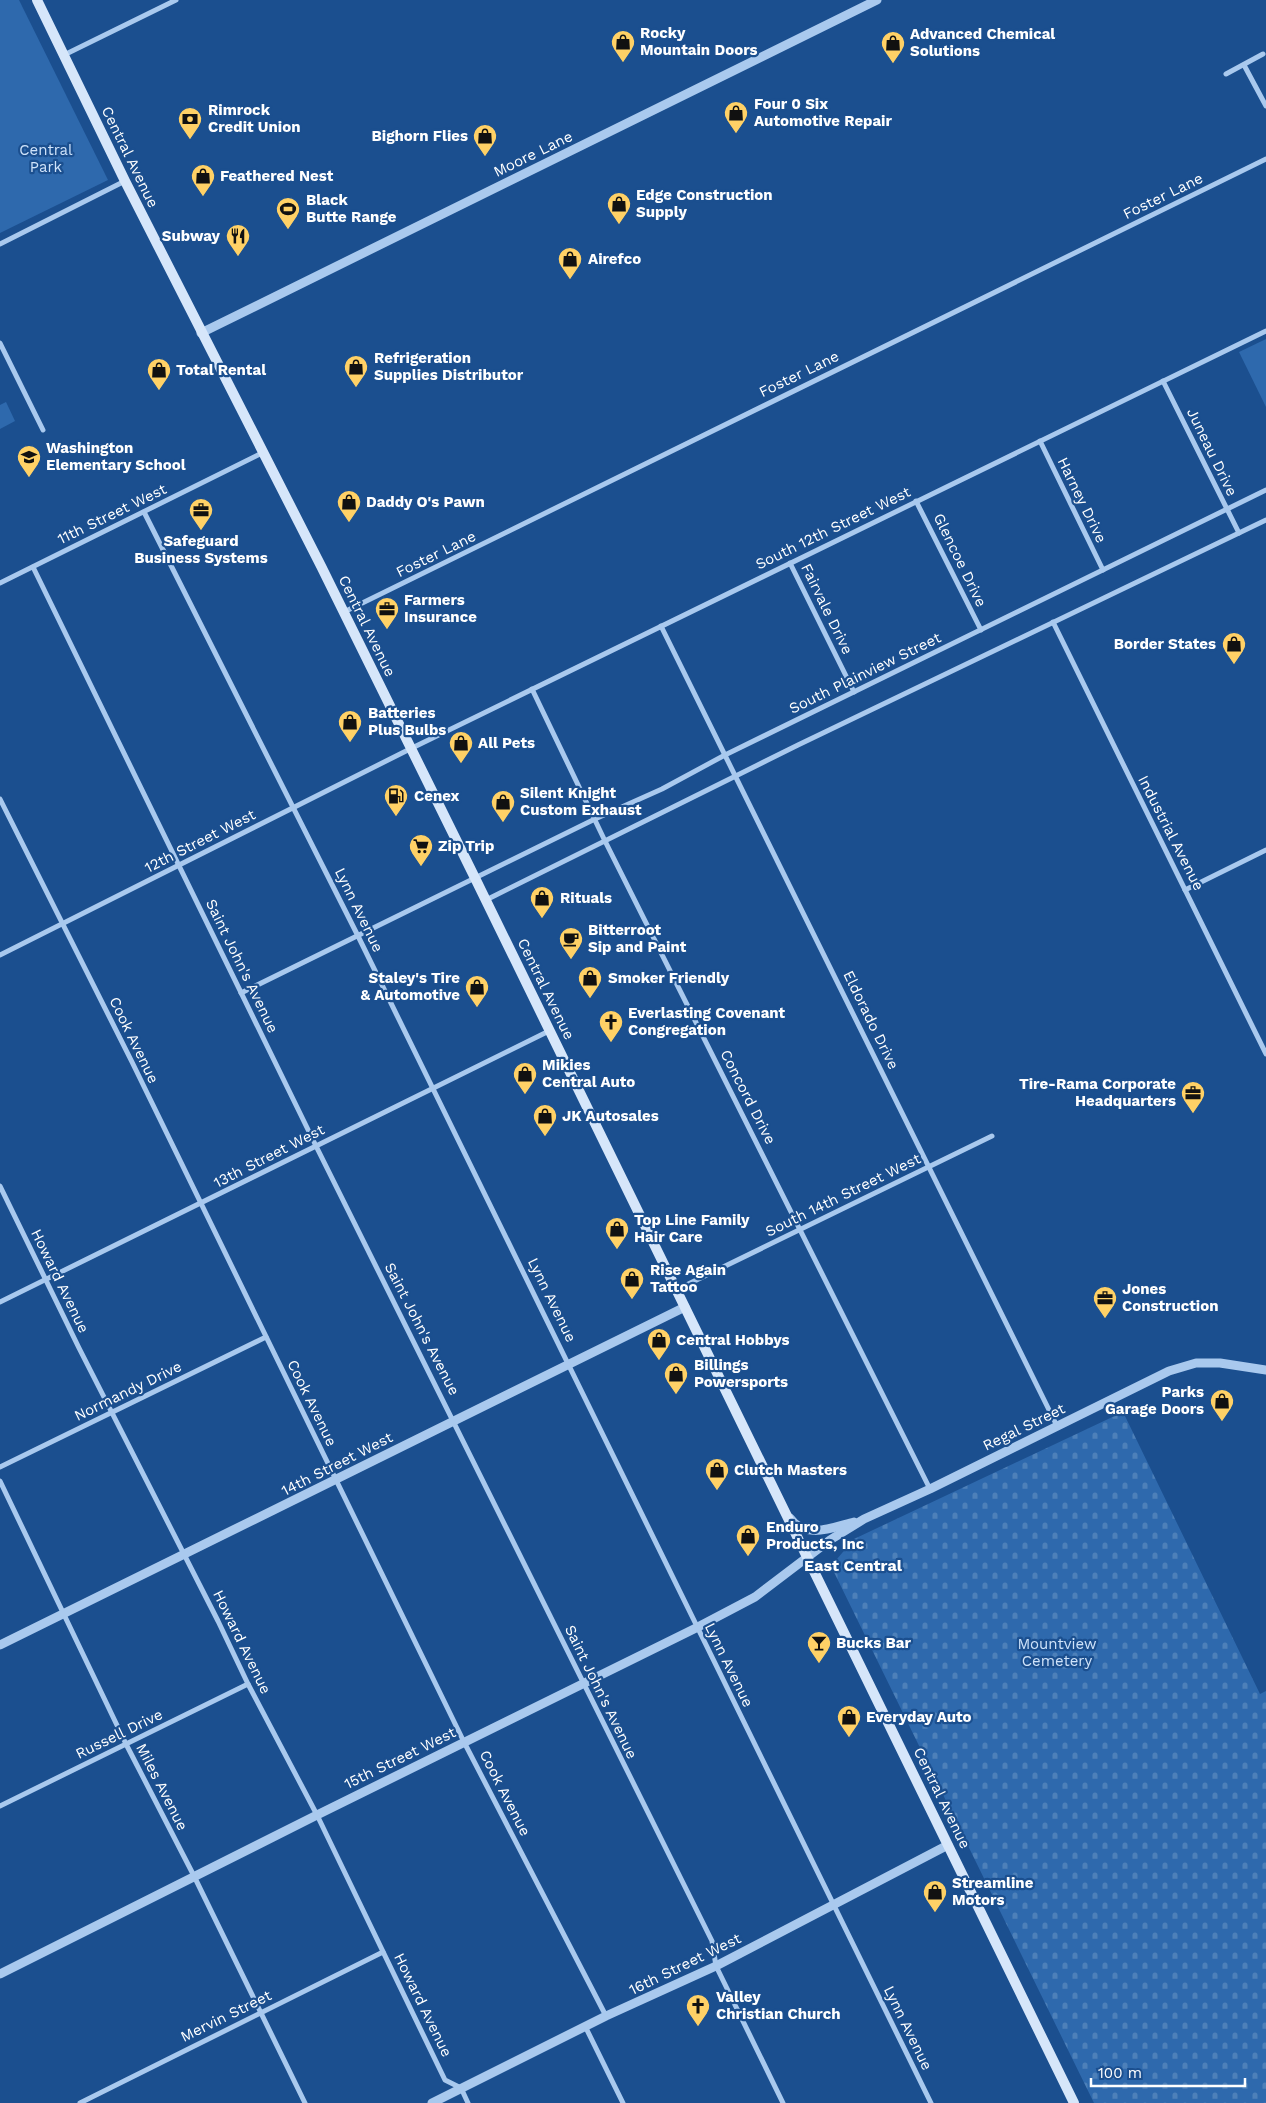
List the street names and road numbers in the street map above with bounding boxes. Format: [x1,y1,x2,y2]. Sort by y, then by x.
street label: Central Avenue [98,103,162,211]
street label: Moore Lane [491,127,575,181]
street label: Foster Lane [1120,169,1206,223]
street label: Foster Lane [756,347,842,401]
street label: Juneau Drive [1183,405,1241,499]
street label: Harney Drive [1054,454,1110,546]
street label: 11th Street West [55,480,170,548]
street label: South 12th Street West [753,482,914,573]
street label: Glencoe Drive [930,510,990,610]
street label: Foster Lane [393,527,479,581]
street label: Fairvale Drive [797,561,857,657]
street label: Central Avenue [335,572,399,680]
street label: South Plainview Street [786,628,944,718]
street label: Industrial Avenue [1134,772,1208,894]
street label: 12th Street West [142,805,259,877]
street label: Lynn Avenue [331,865,387,955]
street label: Saint John's Avenue [202,896,282,1036]
street label: Central Avenue [514,935,578,1043]
street label: Eldorado Drive [839,968,903,1072]
street label: Cook Avenue [105,994,163,1086]
street label: Concord Drive [716,1047,780,1147]
street label: 13th Street West [211,1120,328,1192]
street label: South 14th Street West [762,1149,924,1240]
street label: Howard Avenue [27,1226,93,1336]
street label: Lynn Avenue [524,1255,580,1345]
street label: Saint John's Avenue [381,1260,463,1398]
street label: Normandy Drive [71,1357,185,1425]
street label: Cook Avenue [283,1357,341,1449]
street label: Regal Street [980,1399,1069,1455]
street label: 14th Street West [278,1428,396,1500]
street label: Howard Avenue [209,1587,275,1697]
street label: Lynn Avenue [701,1620,757,1710]
street label: Saint John's Avenue [561,1622,641,1762]
street label: Russell Drive [73,1705,165,1763]
street label: 15th Street West [341,1723,459,1793]
street label: Miles Avenue [132,1740,192,1834]
street label: Central Avenue [910,1744,974,1852]
street label: Cook Avenue [476,1747,534,1839]
street label: 16th Street West [626,1929,745,1999]
street label: Howard Avenue [390,1950,456,2060]
street label: Lynn Avenue [880,1983,936,2073]
street label: Mervin Street [178,1986,275,2046]

